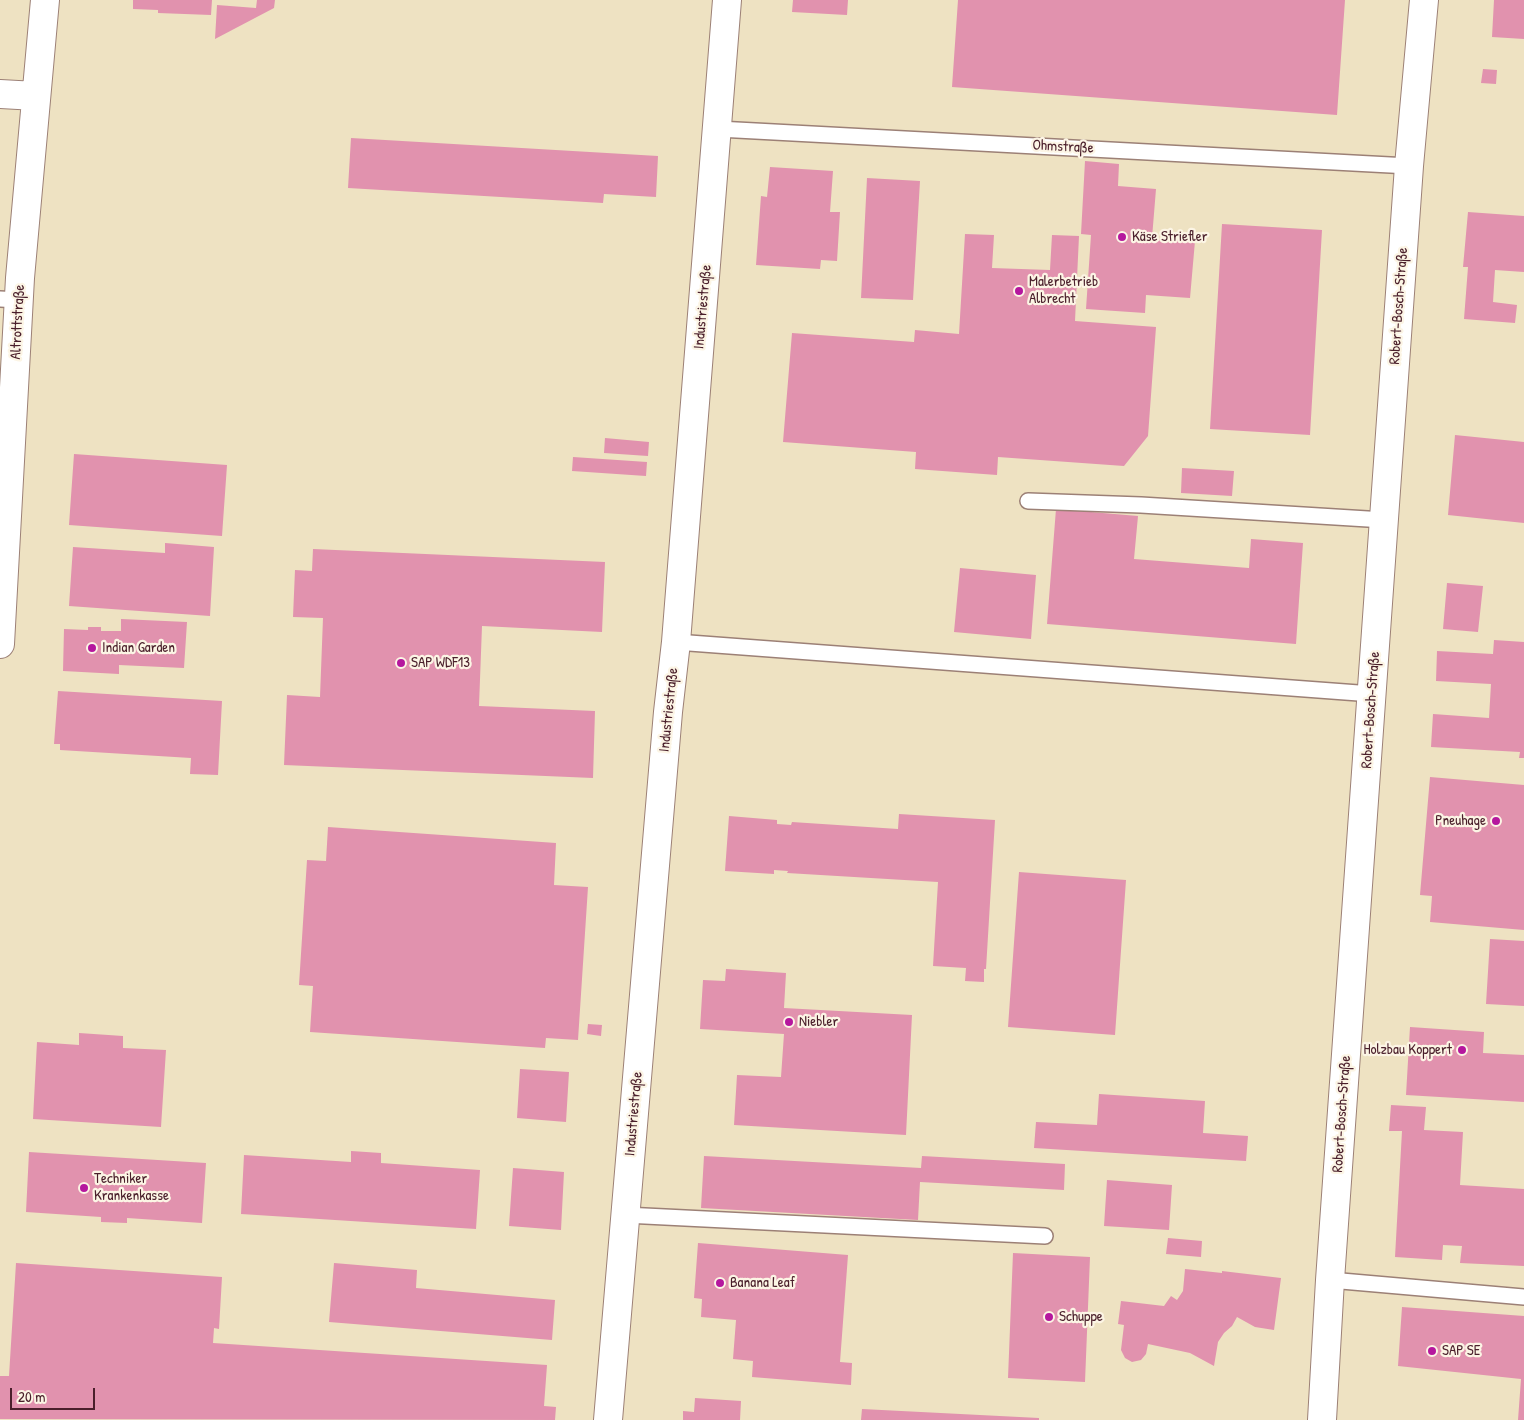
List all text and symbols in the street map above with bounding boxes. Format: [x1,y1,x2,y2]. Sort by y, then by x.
street label: Ohmstraße [1032,136,1094,158]
place label: Käse Striefler [1132,228,1207,246]
marker: Käse Striefler [1116,231,1128,243]
street label: Robert-Bosch-Straße [1386,247,1412,365]
street label: Industriestraße [690,264,716,350]
place label: Malerbetrieb Albrecht [1029,273,1098,308]
street label: Altrottstraße [7,284,29,360]
marker: Malerbetrieb Albrecht [1013,285,1025,297]
place label: Indian Garden [102,639,175,657]
marker: Indian Garden [86,642,98,654]
street label: Robert-Bosch-Straße [1358,651,1384,769]
place label: SAP WDF13 [411,654,470,672]
marker: SAP WDF13 [395,657,407,669]
street label: Industriestraße [656,667,682,753]
place label: Pneuhage [1435,812,1486,830]
marker: Pneuhage [1490,815,1502,827]
place label: Niebler [799,1013,838,1031]
marker: Niebler [783,1016,795,1028]
place label: Holzbau Koppert [1363,1041,1452,1059]
marker: Holzbau Koppert [1456,1044,1468,1056]
street label: Robert-Bosch-Straße [1329,1055,1355,1173]
street label: Industriestraße [621,1071,647,1157]
place label: Techniker Krankenkasse [94,1170,169,1205]
marker: Techniker Krankenkasse [78,1182,90,1194]
place label: Banana Leaf [730,1274,795,1292]
marker: Banana Leaf [714,1277,726,1289]
place label: Schuppe [1059,1308,1103,1326]
marker: Schuppe [1043,1311,1055,1323]
place label: SAP SE [1442,1342,1480,1360]
marker: SAP SE [1426,1345,1438,1357]
scale bar [12,1378,98,1410]
text: 20 m [18,1386,45,1407]

